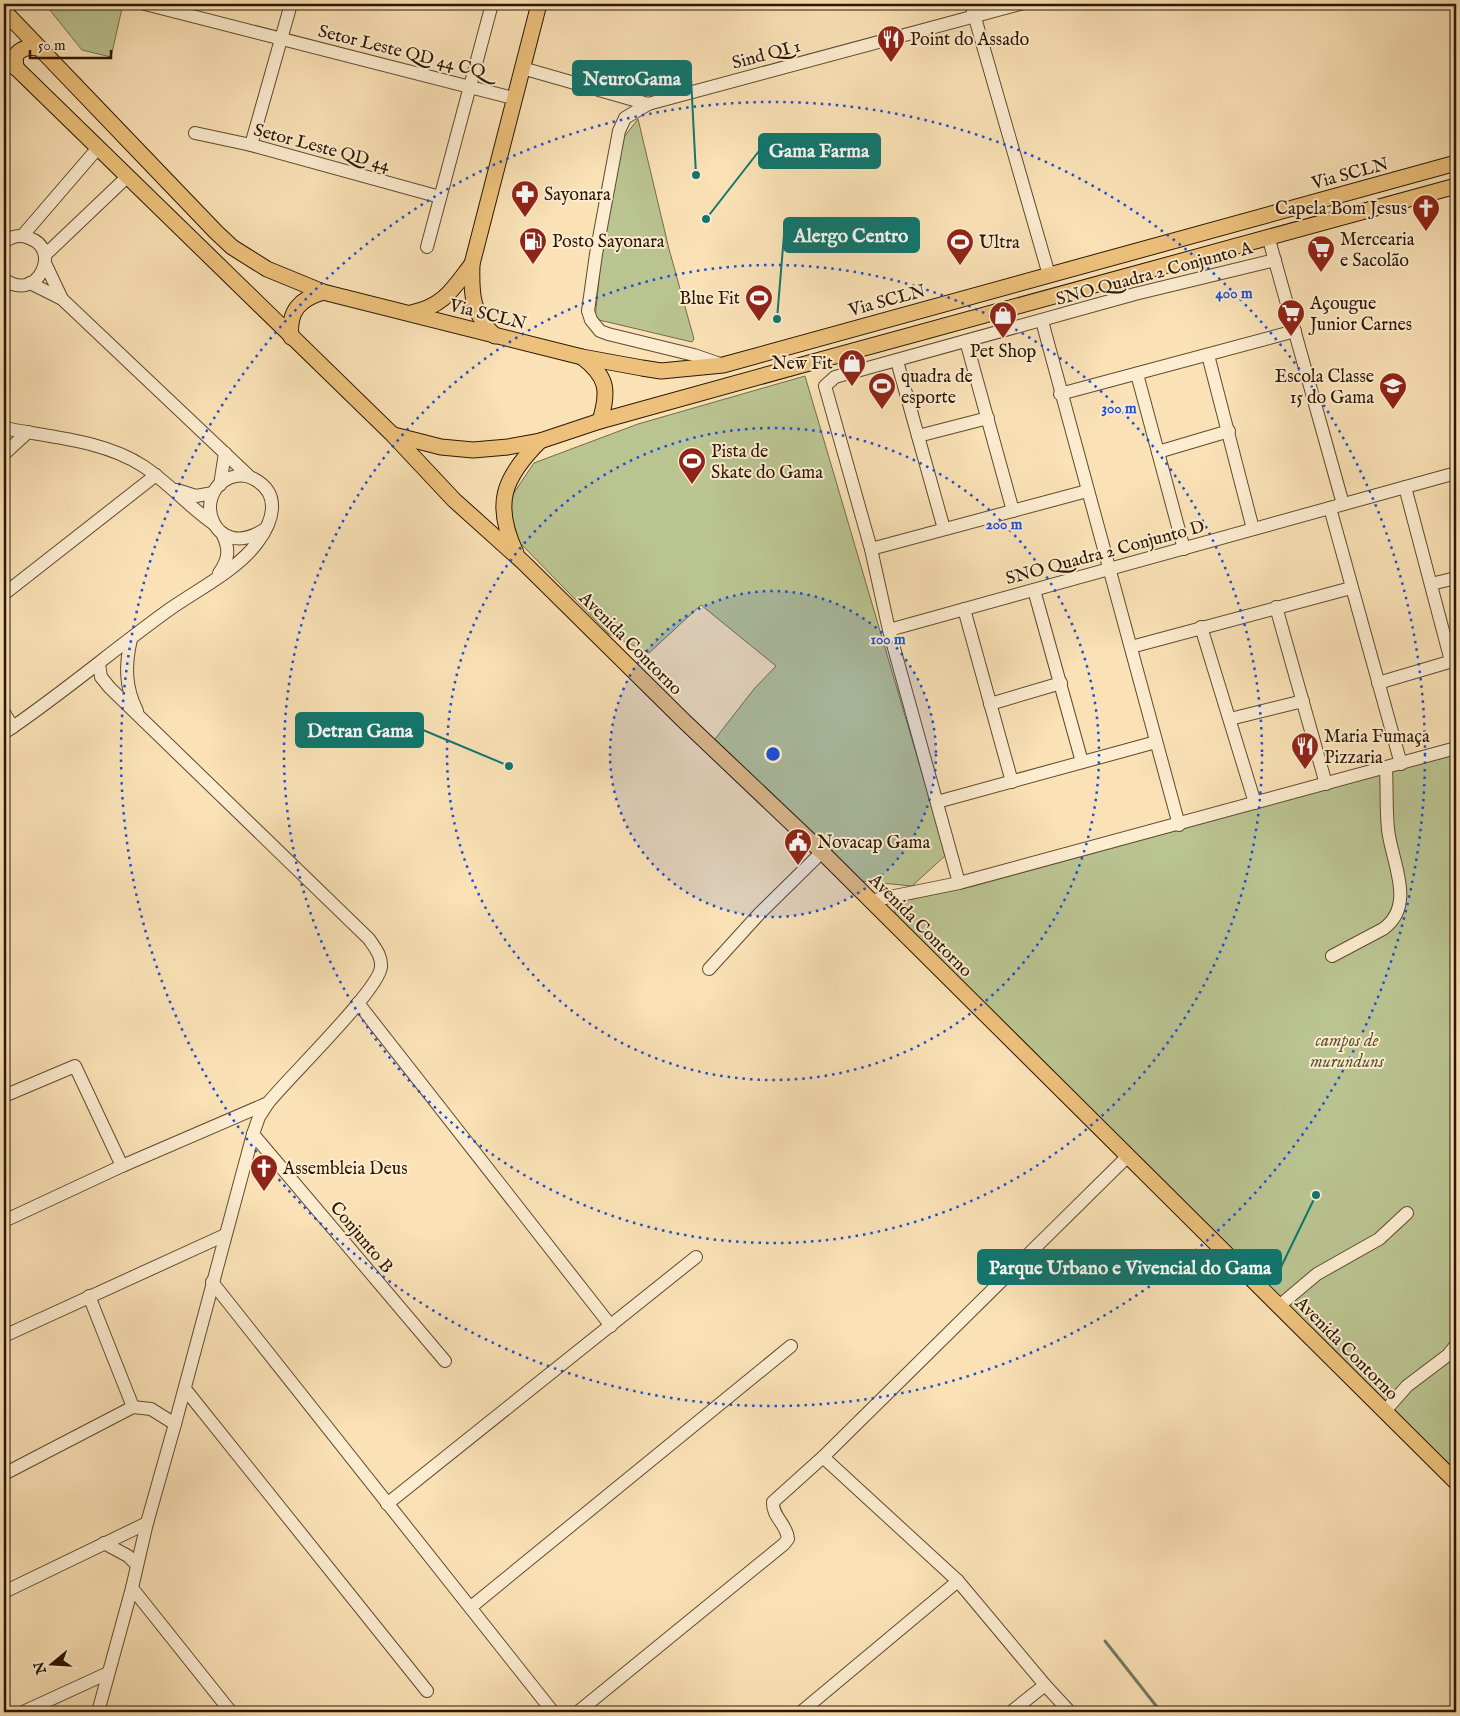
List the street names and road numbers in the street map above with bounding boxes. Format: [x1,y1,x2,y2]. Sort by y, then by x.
street label: Setor Leste QD 44 CQ [316,21,501,88]
street label: Sind QI 1 [730,35,803,76]
street label: Setor Leste QD 44 [251,119,392,178]
street label: Via SCLN [1308,153,1392,196]
street label: SNO Quadra 2 Conjunto A [1054,237,1256,312]
street label: Via SCLN [845,280,929,323]
street label: Via SCLN [446,295,529,336]
street label: SNO Quadra 2 Conjunto D [1003,516,1207,591]
street label: Avenida Contorno [573,587,687,701]
street label: Avenida Contorno [863,869,977,983]
street label: Conjunto B [324,1197,398,1279]
street label: Avenida Contorno [1289,1292,1403,1406]

